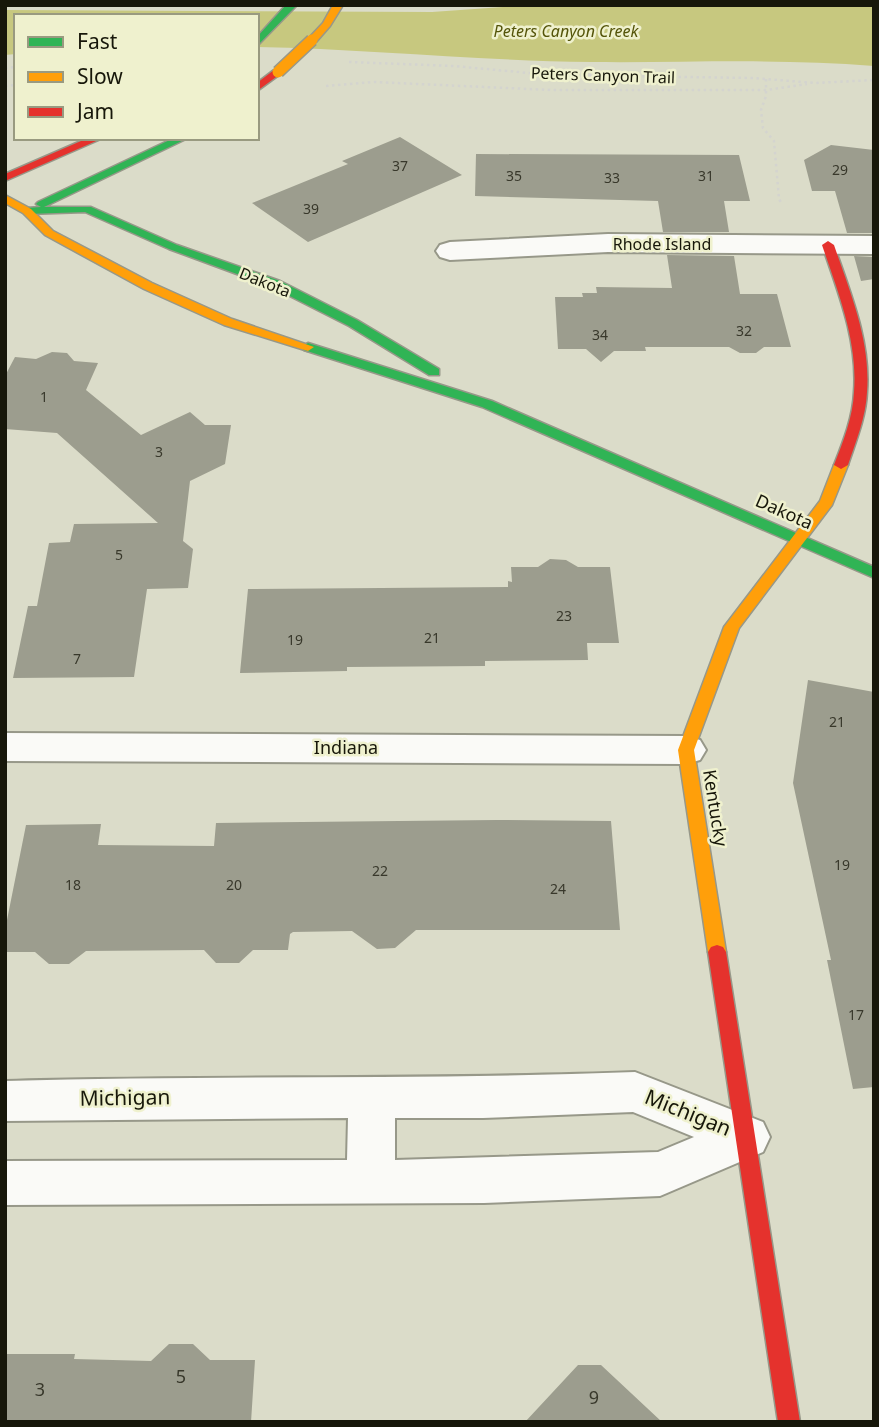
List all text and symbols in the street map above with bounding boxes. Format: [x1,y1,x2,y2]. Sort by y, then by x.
legend [14,14,259,140]
water label: Peters Canyon Creek [494,20,639,42]
text: Fast [77,27,118,55]
street label: Peters Canyon Trail [530,61,676,89]
text: Slow [77,62,123,90]
text: Jam [75,97,114,125]
house number: 37 [392,156,408,175]
house number: 29 [832,160,848,179]
house number: 35 [506,166,522,185]
house number: 31 [698,166,714,185]
house number: 33 [604,168,620,187]
house number: 39 [303,199,319,218]
street label: Rhode Island [613,233,711,255]
street label: Dakota [236,262,294,302]
house number: 32 [736,321,752,340]
house number: 34 [592,325,608,344]
house number: 1 [40,387,48,406]
house number: 3 [155,442,163,461]
street label: Dakota [752,488,817,534]
house number: 5 [115,545,123,564]
house number: 23 [556,606,572,625]
house number: 21 [424,628,440,647]
house number: 19 [287,630,303,649]
house number: 7 [73,649,81,668]
house number: 21 [829,712,845,731]
street label: Indiana [314,735,378,759]
street label: Kentucky [698,768,734,849]
house number: 19 [834,855,850,874]
house number: 22 [372,861,388,880]
house number: 18 [65,875,81,894]
house number: 20 [226,875,242,894]
house number: 24 [550,879,566,898]
house number: 17 [848,1005,864,1024]
street label: Michigan [79,1082,171,1112]
street label: Michigan [641,1082,736,1142]
house number: 5 [176,1364,186,1388]
house number: 3 [35,1377,45,1401]
house number: 9 [589,1385,599,1409]

